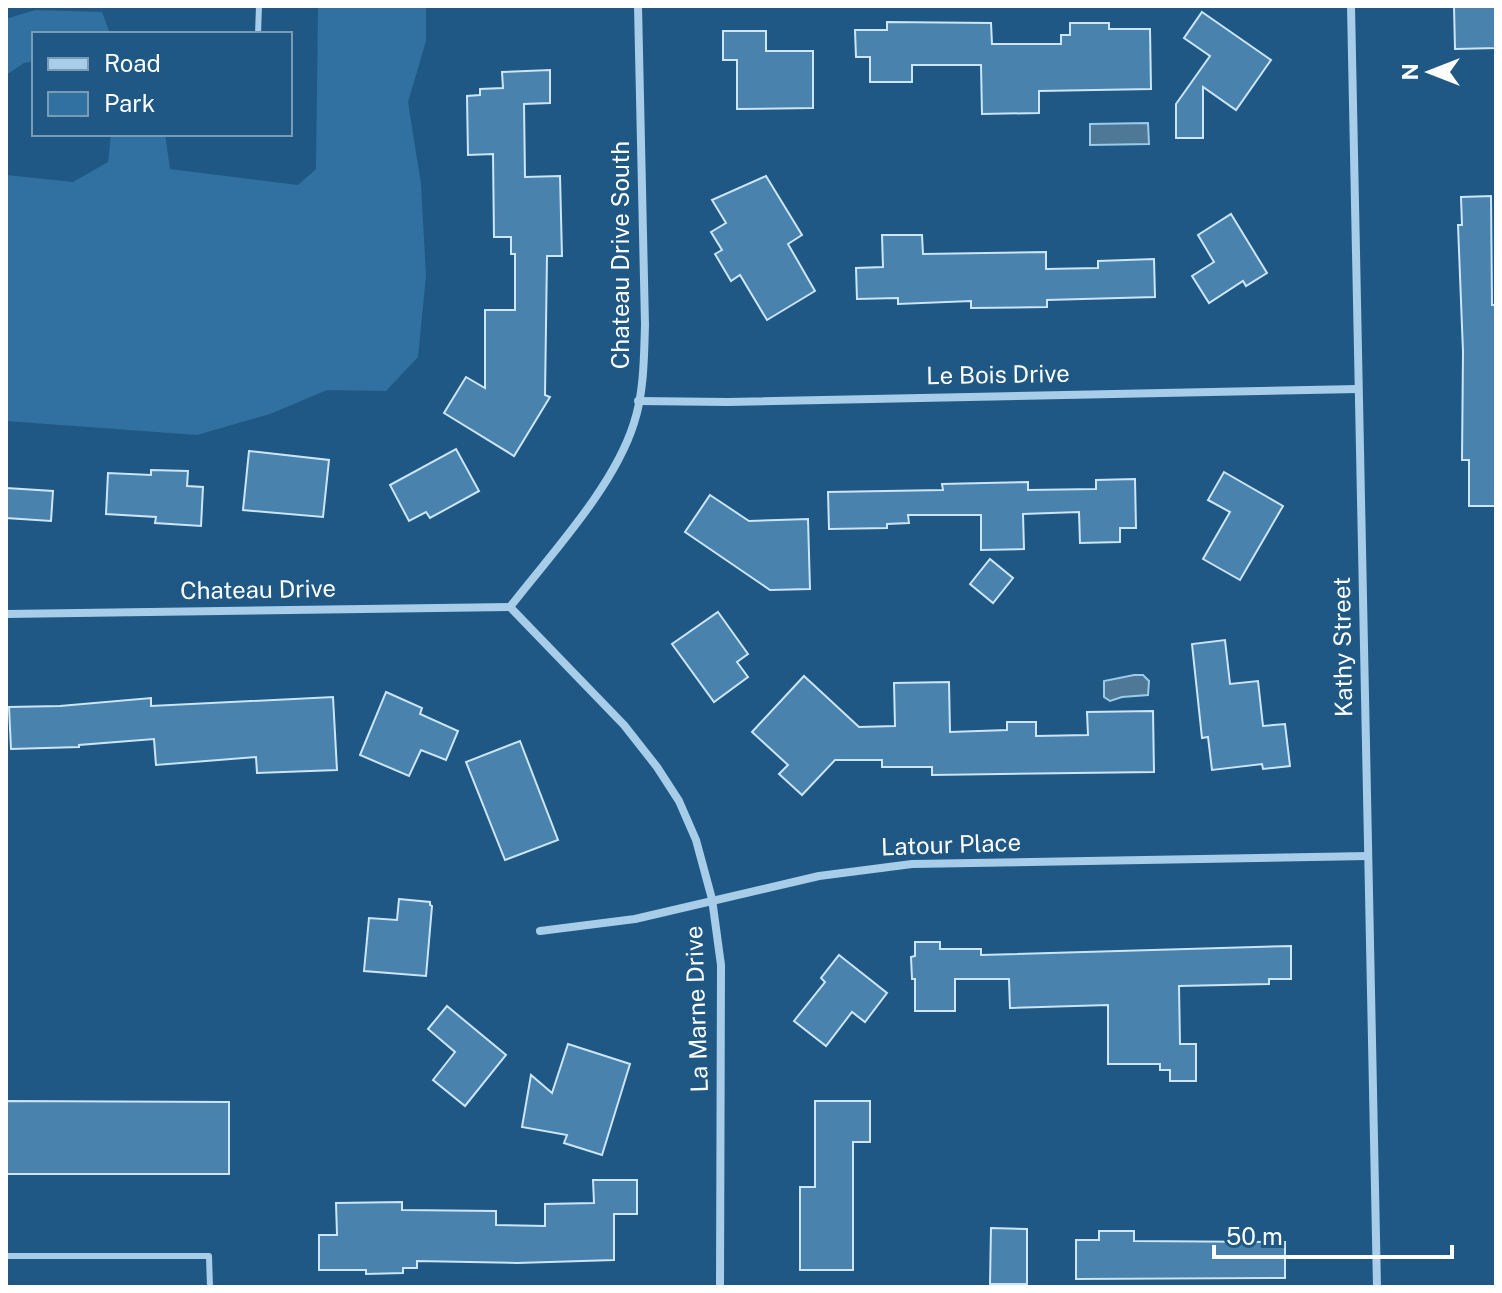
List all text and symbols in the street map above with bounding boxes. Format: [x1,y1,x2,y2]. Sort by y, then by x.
legend [32,32,292,136]
north arrow [1390,32,1470,112]
text: Road [104,49,161,77]
text: N [1397,63,1423,81]
text: Park [104,89,155,117]
street label: Chateau Drive South [606,141,634,369]
street label: Le Bois Drive [926,359,1070,389]
street label: Chateau Drive [180,574,336,604]
street label: Kathy Street [1327,577,1357,717]
street label: Latour Place [880,828,1022,860]
street label: La Marne Drive [679,925,713,1093]
scale bar [1214,1209,1452,1259]
text: 50 m [1226,1222,1283,1250]

